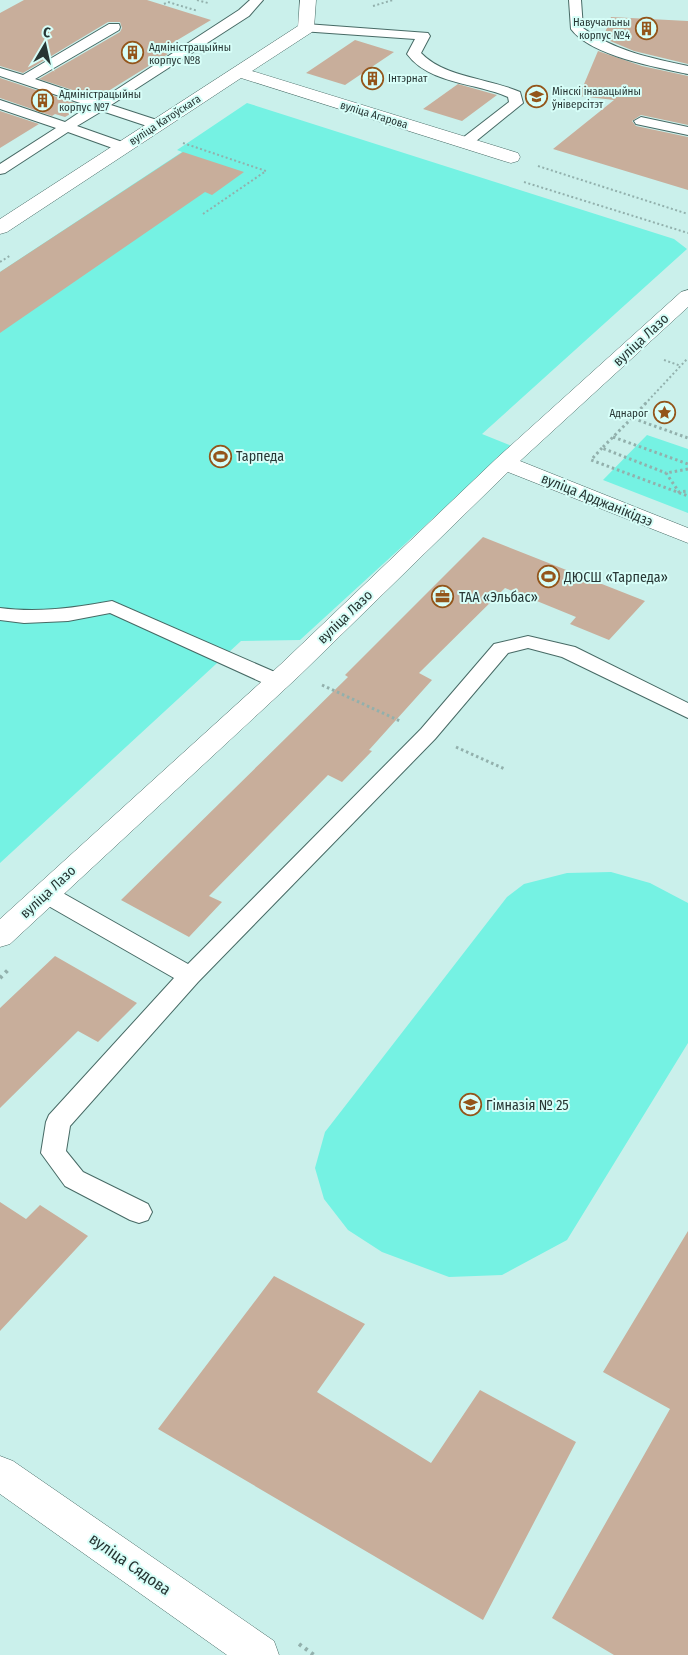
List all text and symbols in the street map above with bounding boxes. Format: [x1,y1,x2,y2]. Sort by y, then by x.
place label: Навучальны корпус №4 [573,16,631,42]
building icon: Навучальны корпус №4 [634,16,658,40]
north arrow [20,20,70,70]
text: С [42,24,53,42]
building icon: Адміністрацыйны корпус №8 [121,41,145,65]
place label: Адміністрацыйны корпус №8 [149,41,231,67]
building icon: Інтэрнат [360,66,384,90]
place label: Інтэрнат [388,72,428,85]
school or university icon: Мінскі інавацыйны ўніверсітэт [524,85,548,109]
place label: Мінскі інавацыйны ўніверсітэт [552,85,641,111]
building icon: Адміністрацыйны корпус №7 [31,88,55,112]
place label: Адміністрацыйны корпус №7 [59,88,141,114]
street label: вуліца Катоўскага [127,92,203,148]
street label: вуліца Агарова [339,99,409,131]
street label: вуліца Лазо [610,310,672,370]
place icon: Аднарог [652,401,676,425]
place label: Аднарог [610,407,649,420]
sports icon: Тарпеда [208,444,232,468]
place label: Тарпеда [236,448,284,465]
street label: вуліца Арджанікідзэ [539,470,655,530]
sports icon: ДЮСШ «Тарпеда» [536,565,560,589]
place label: ДЮСШ «Тарпеда» [563,569,668,586]
office icon: ТАА «Эльбас» [431,585,455,609]
street label: вуліца Лазо [314,587,376,647]
place label: ТАА «Эльбас» [459,589,538,606]
street label: вуліца Лазо [17,862,79,922]
school or university icon: Гімназія № 25 [458,1093,482,1117]
place label: Гімназія № 25 [486,1097,569,1114]
street label: вуліца Сядова [86,1529,175,1599]

